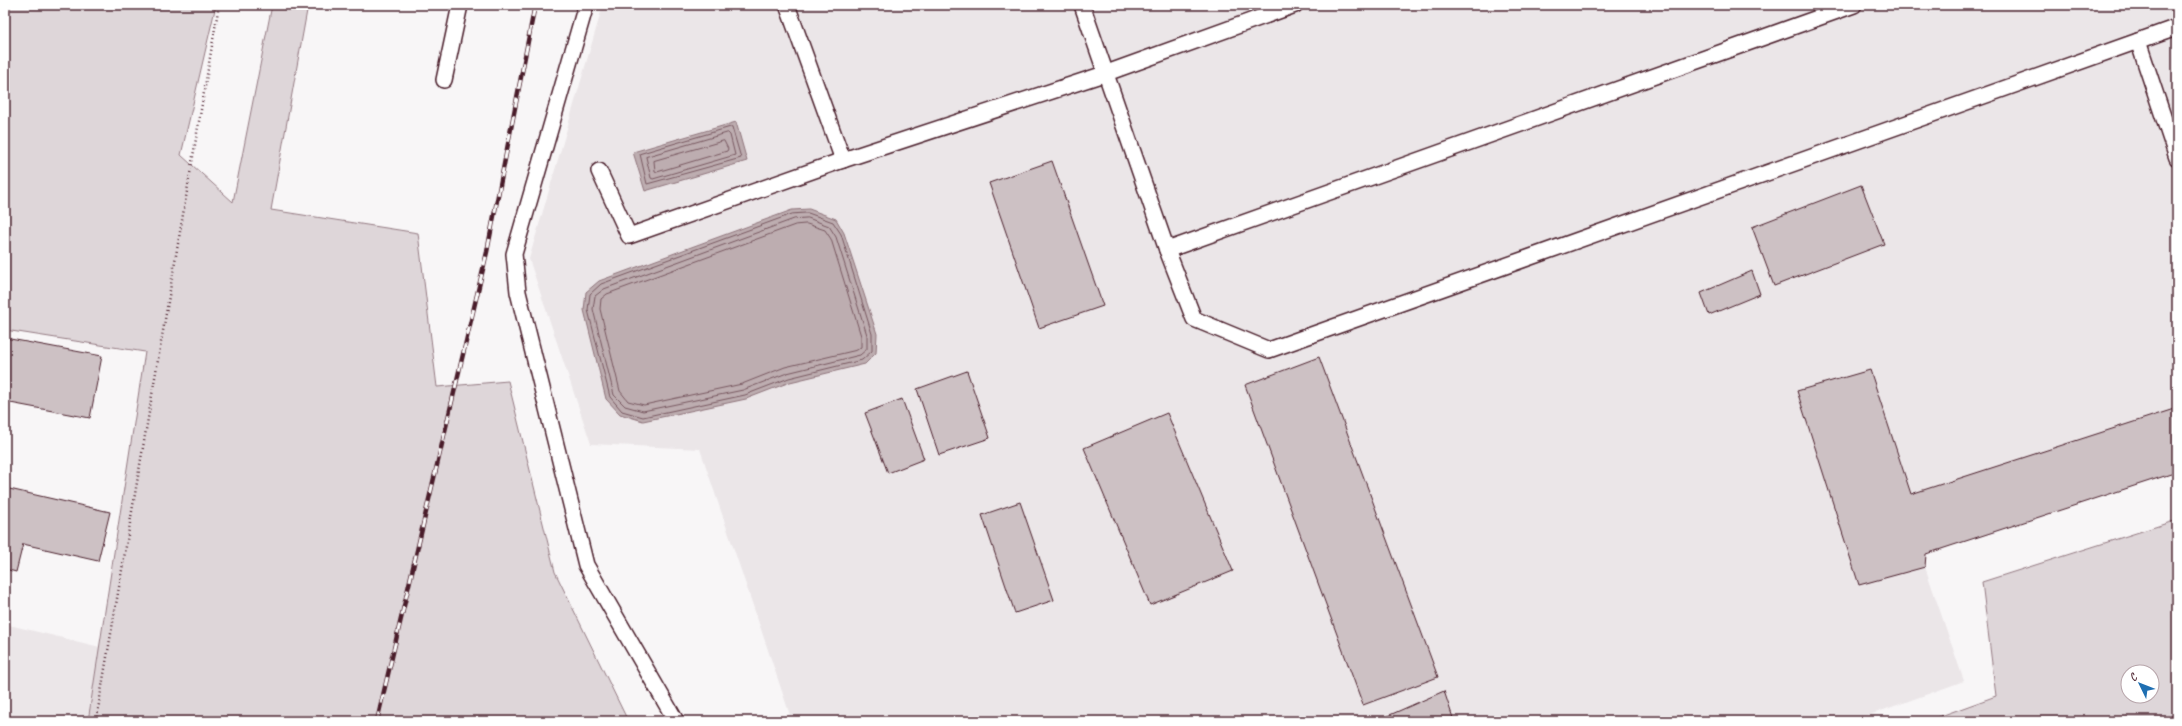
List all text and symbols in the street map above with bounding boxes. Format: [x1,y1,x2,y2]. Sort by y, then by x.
north arrow [2120,664,2160,704]
text: С [2126,669,2141,684]

